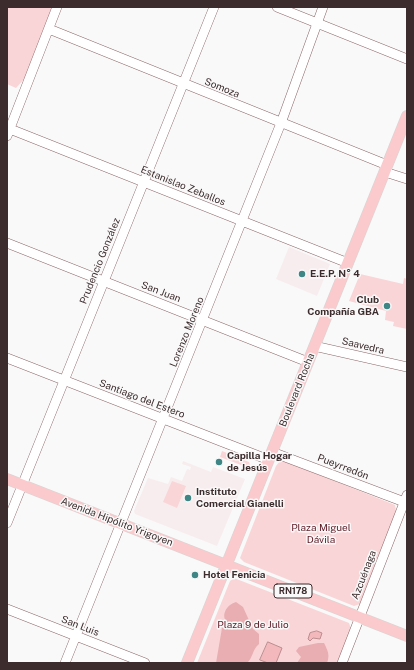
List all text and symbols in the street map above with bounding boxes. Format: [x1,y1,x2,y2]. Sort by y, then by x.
street label: Somoza [203,76,241,100]
street label: Estanislao Zeballos [139,164,227,208]
street label: Prudencio González [77,216,123,306]
place label: E.E.P. N° 4 [310,268,360,280]
marker: E.E.P. N° 4 [297,269,307,279]
street label: San Juan [140,279,182,305]
place label: Club Compañía GBA [307,294,379,318]
street label: Lorenzo Moreno [167,295,207,369]
marker: Club Compañía GBA [382,301,392,311]
street label: Saavedra [340,335,386,357]
street label: Boulevard Rocha [277,352,317,428]
street label: Santiago del Estero [97,377,187,421]
place label: Capilla Hogar de Jesús [227,450,292,474]
street label: Pueyrredón [316,452,370,482]
marker: Capilla Hogar de Jesús [214,457,224,467]
place label: Instituto Comercial Gianelli [196,486,284,510]
marker: Instituto Comercial Gianelli [183,493,193,503]
street label: Avenida Hipólito Yrigoyen [59,495,175,549]
park label: Plaza Miguel Dávila [291,522,351,546]
street label: Azcuénaga [349,549,379,601]
place label: Hotel Fenicia [203,569,266,581]
marker: Hotel Fenicia [190,570,200,580]
road number: RN178 [274,584,312,598]
street label: San Luis [59,613,101,639]
park label: Plaza 9 de Julio [217,619,289,631]

